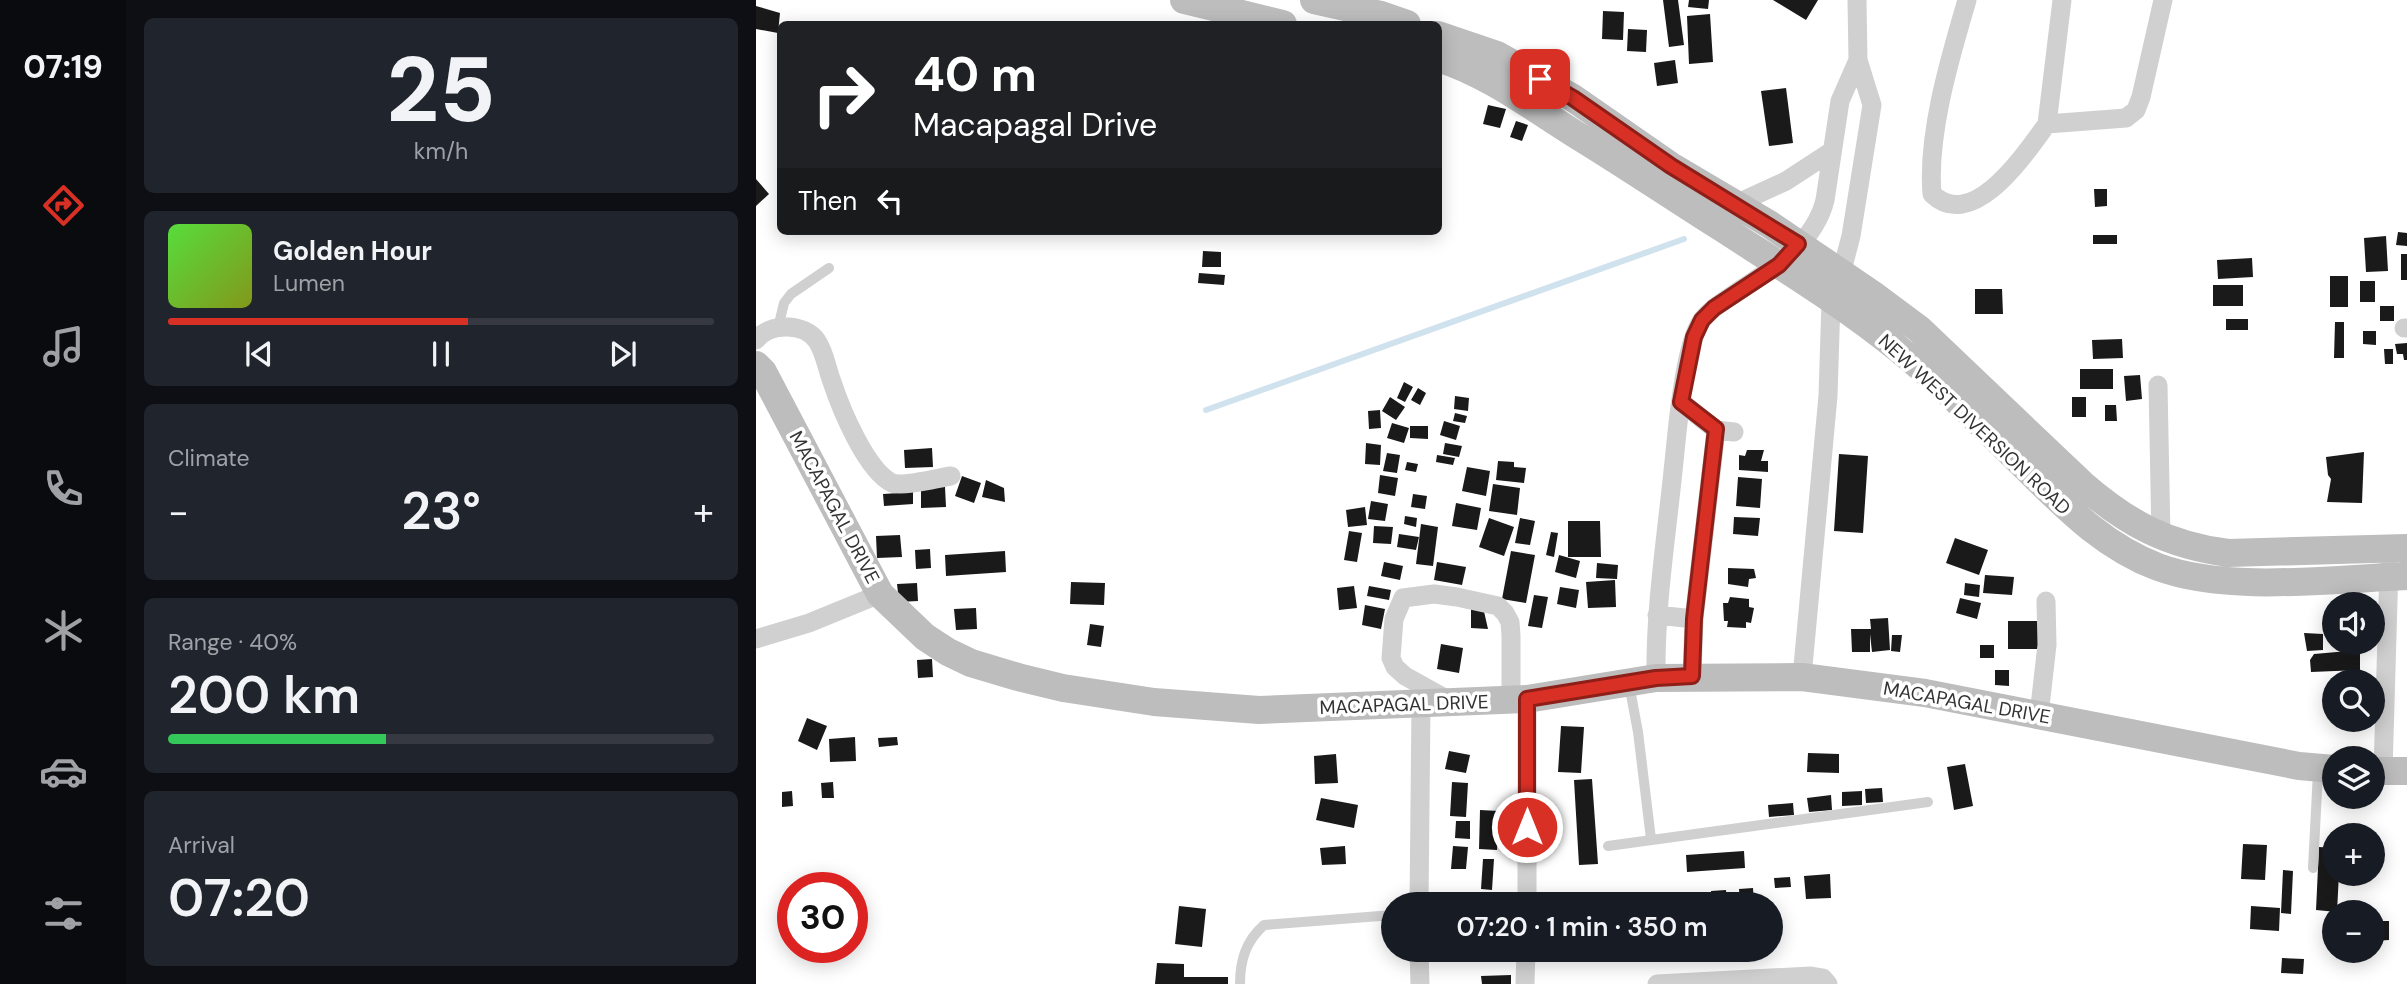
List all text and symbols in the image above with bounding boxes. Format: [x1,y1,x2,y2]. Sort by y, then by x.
text: 25 [386,31,496,149]
text: 40 m [913,42,1037,106]
text: 07:19 [23,46,103,88]
icon: right [798,49,889,140]
pin [1510,49,1570,109]
icon: arrive [1521,60,1559,98]
text: Macapagal Drive [913,104,1157,146]
text: km/h [414,136,468,166]
icon: directions [39,181,88,230]
icon: left [871,182,909,220]
text: Then [798,184,857,218]
text: Golden Hour [273,234,432,268]
text: Lumen [273,268,345,298]
icon: music [39,322,88,371]
street label: NEW WEST DIVERSION ROAD [1873,329,2076,520]
icon: previous [240,335,278,373]
icon: pause [422,335,460,373]
icon: next [604,335,642,373]
street label: MACAPAGAL DRIVE [784,427,885,588]
text: Climate [168,443,250,473]
icon: phone [39,464,88,513]
text: 23° [401,477,481,545]
text: − [168,487,189,537]
text: + [693,487,714,537]
map controls [2322,592,2385,963]
button: sound [2322,592,2385,655]
icon: climate [39,606,88,655]
text: Range · 40% [168,627,297,657]
text: 200 km [168,661,360,729]
button: search [2322,669,2385,732]
street label: MACAPAGAL DRIVE [1881,675,2052,730]
street label: MACAPAGAL DRIVE [1319,689,1489,720]
button: layers [2322,746,2385,809]
icon: car [39,747,88,796]
position arrow [1490,790,1564,864]
button: + [2322,823,2385,886]
text: Arrival [168,830,235,860]
text: 07:20 [168,864,310,932]
speed limit sign: 30 [777,872,868,963]
icon: filters [39,889,88,938]
button: − [2322,900,2385,963]
text: 07:20 · 1 min · 350 m [1457,910,1707,944]

